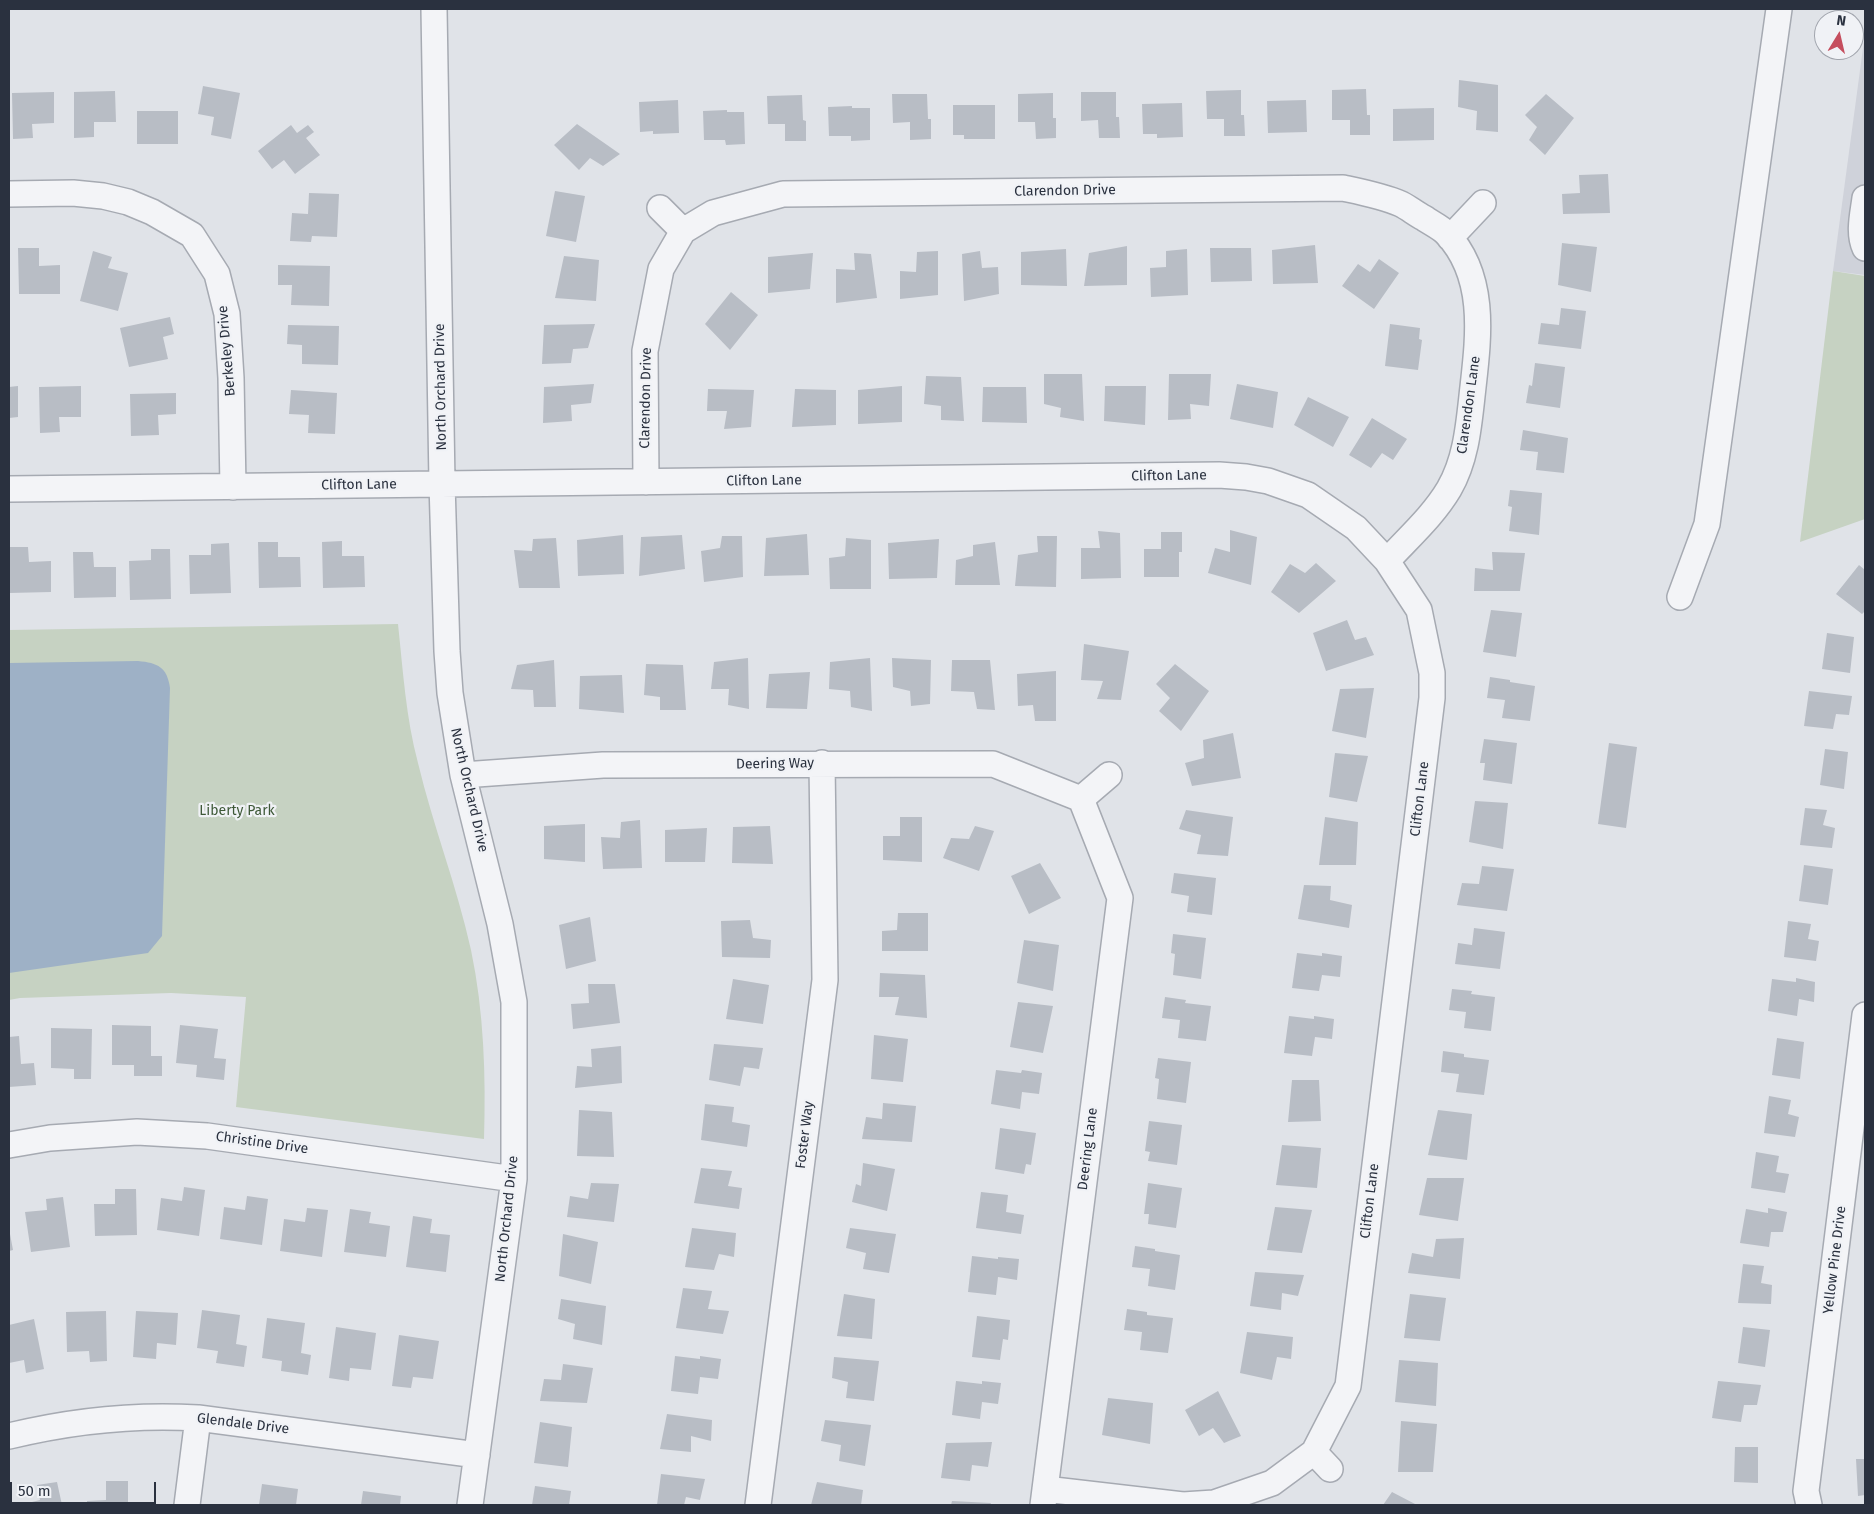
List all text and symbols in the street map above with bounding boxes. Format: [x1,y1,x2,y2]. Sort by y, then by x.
north arrow [1814,10,1864,60]
text: N [1835,12,1847,30]
street label: Clarendon Drive [1014,182,1116,200]
street label: Berkeley Drive [215,305,239,397]
street label: North Orchard Drive [431,323,451,451]
street label: Clarendon Drive [637,347,655,449]
street label: Clarendon Lane [1454,355,1484,455]
street label: Clifton Lane [1131,467,1207,485]
street label: Clifton Lane [726,472,802,490]
street label: Clifton Lane [321,476,397,494]
street label: North Orchard Drive [447,726,491,854]
street label: Deering Way [736,755,814,773]
street label: Clifton Lane [1407,760,1433,838]
park label: Liberty Park [199,803,275,819]
street label: Foster Way [793,1100,817,1170]
street label: Deering Lane [1075,1107,1101,1191]
street label: Christine Drive [215,1128,309,1158]
street label: North Orchard Drive [492,1155,522,1283]
street label: Clifton Lane [1357,1162,1383,1240]
street label: Yellow Pine Drive [1820,1205,1850,1315]
street label: Glendale Drive [196,1410,290,1438]
scale bar [12,1472,159,1504]
text: 50 m [18,1482,51,1500]

